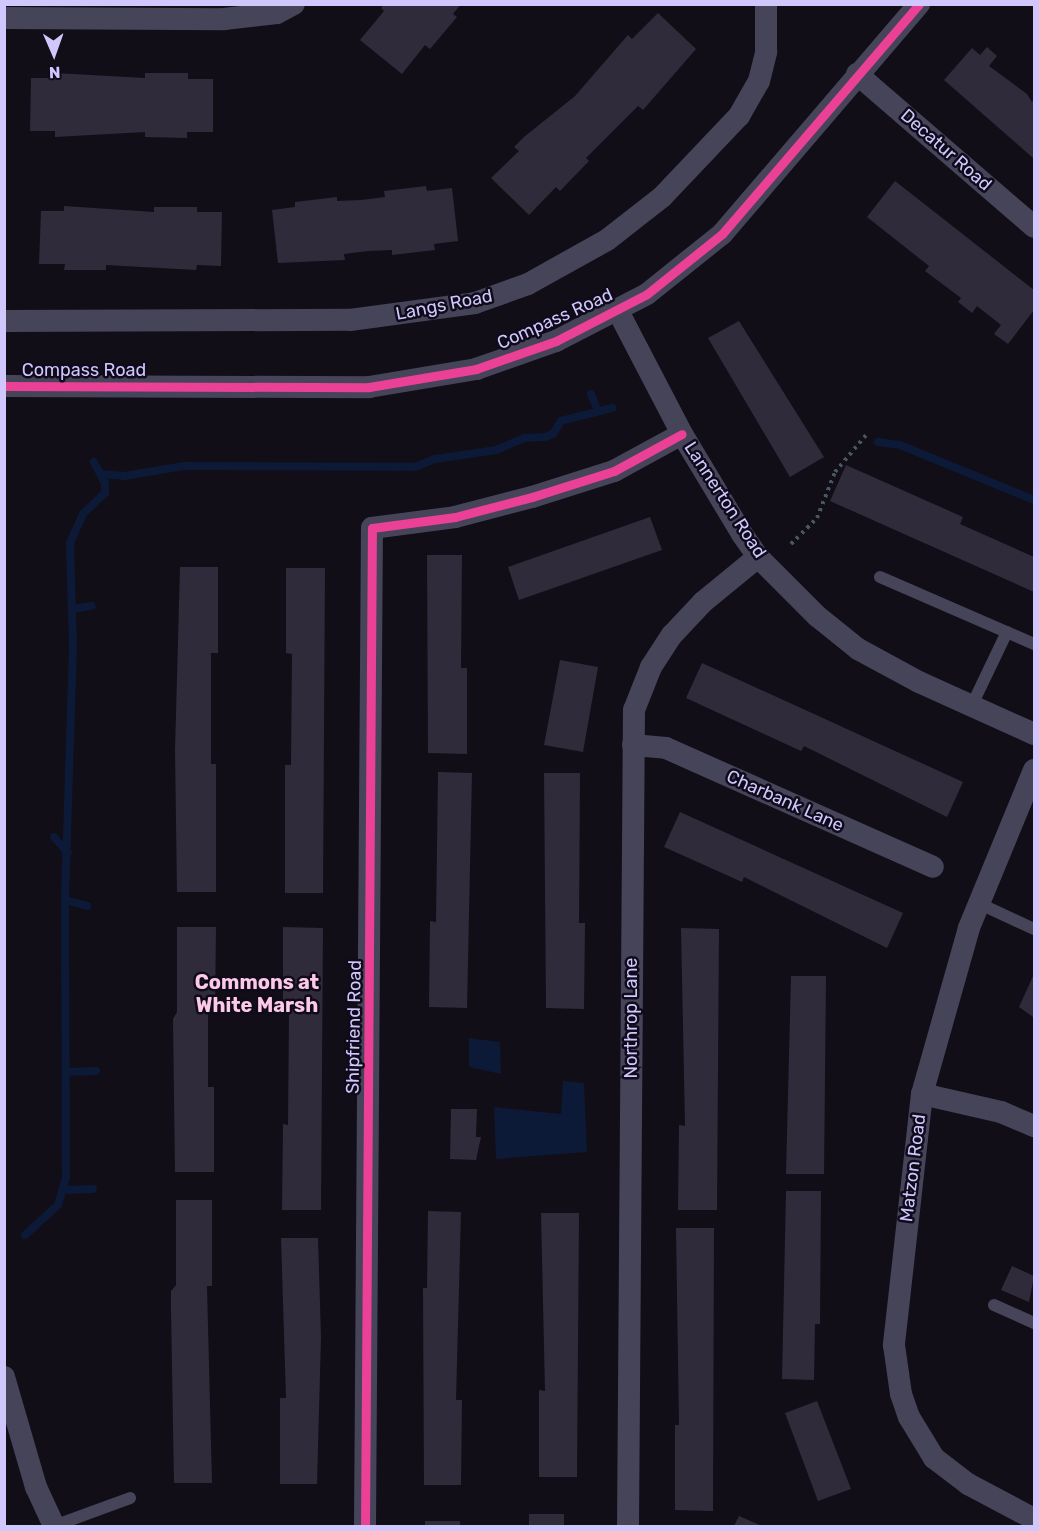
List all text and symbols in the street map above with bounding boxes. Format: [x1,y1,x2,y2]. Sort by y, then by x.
north arrow [24,24,84,84]
text: N [49,63,61,82]
street label: Decatur Road [896,104,996,196]
street label: Compass Road [494,284,616,354]
street label: Langs Road [394,285,494,325]
street label: Compass Road [22,359,146,381]
street label: Lannerton Road [679,438,771,562]
street label: Charbank Lane [723,766,847,836]
street label: Northrop Lane [620,958,642,1078]
street label: Shipfriend Road [342,960,366,1094]
district label: Commons at White Marsh [195,970,319,1017]
street label: Matzon Road [896,1113,930,1223]

